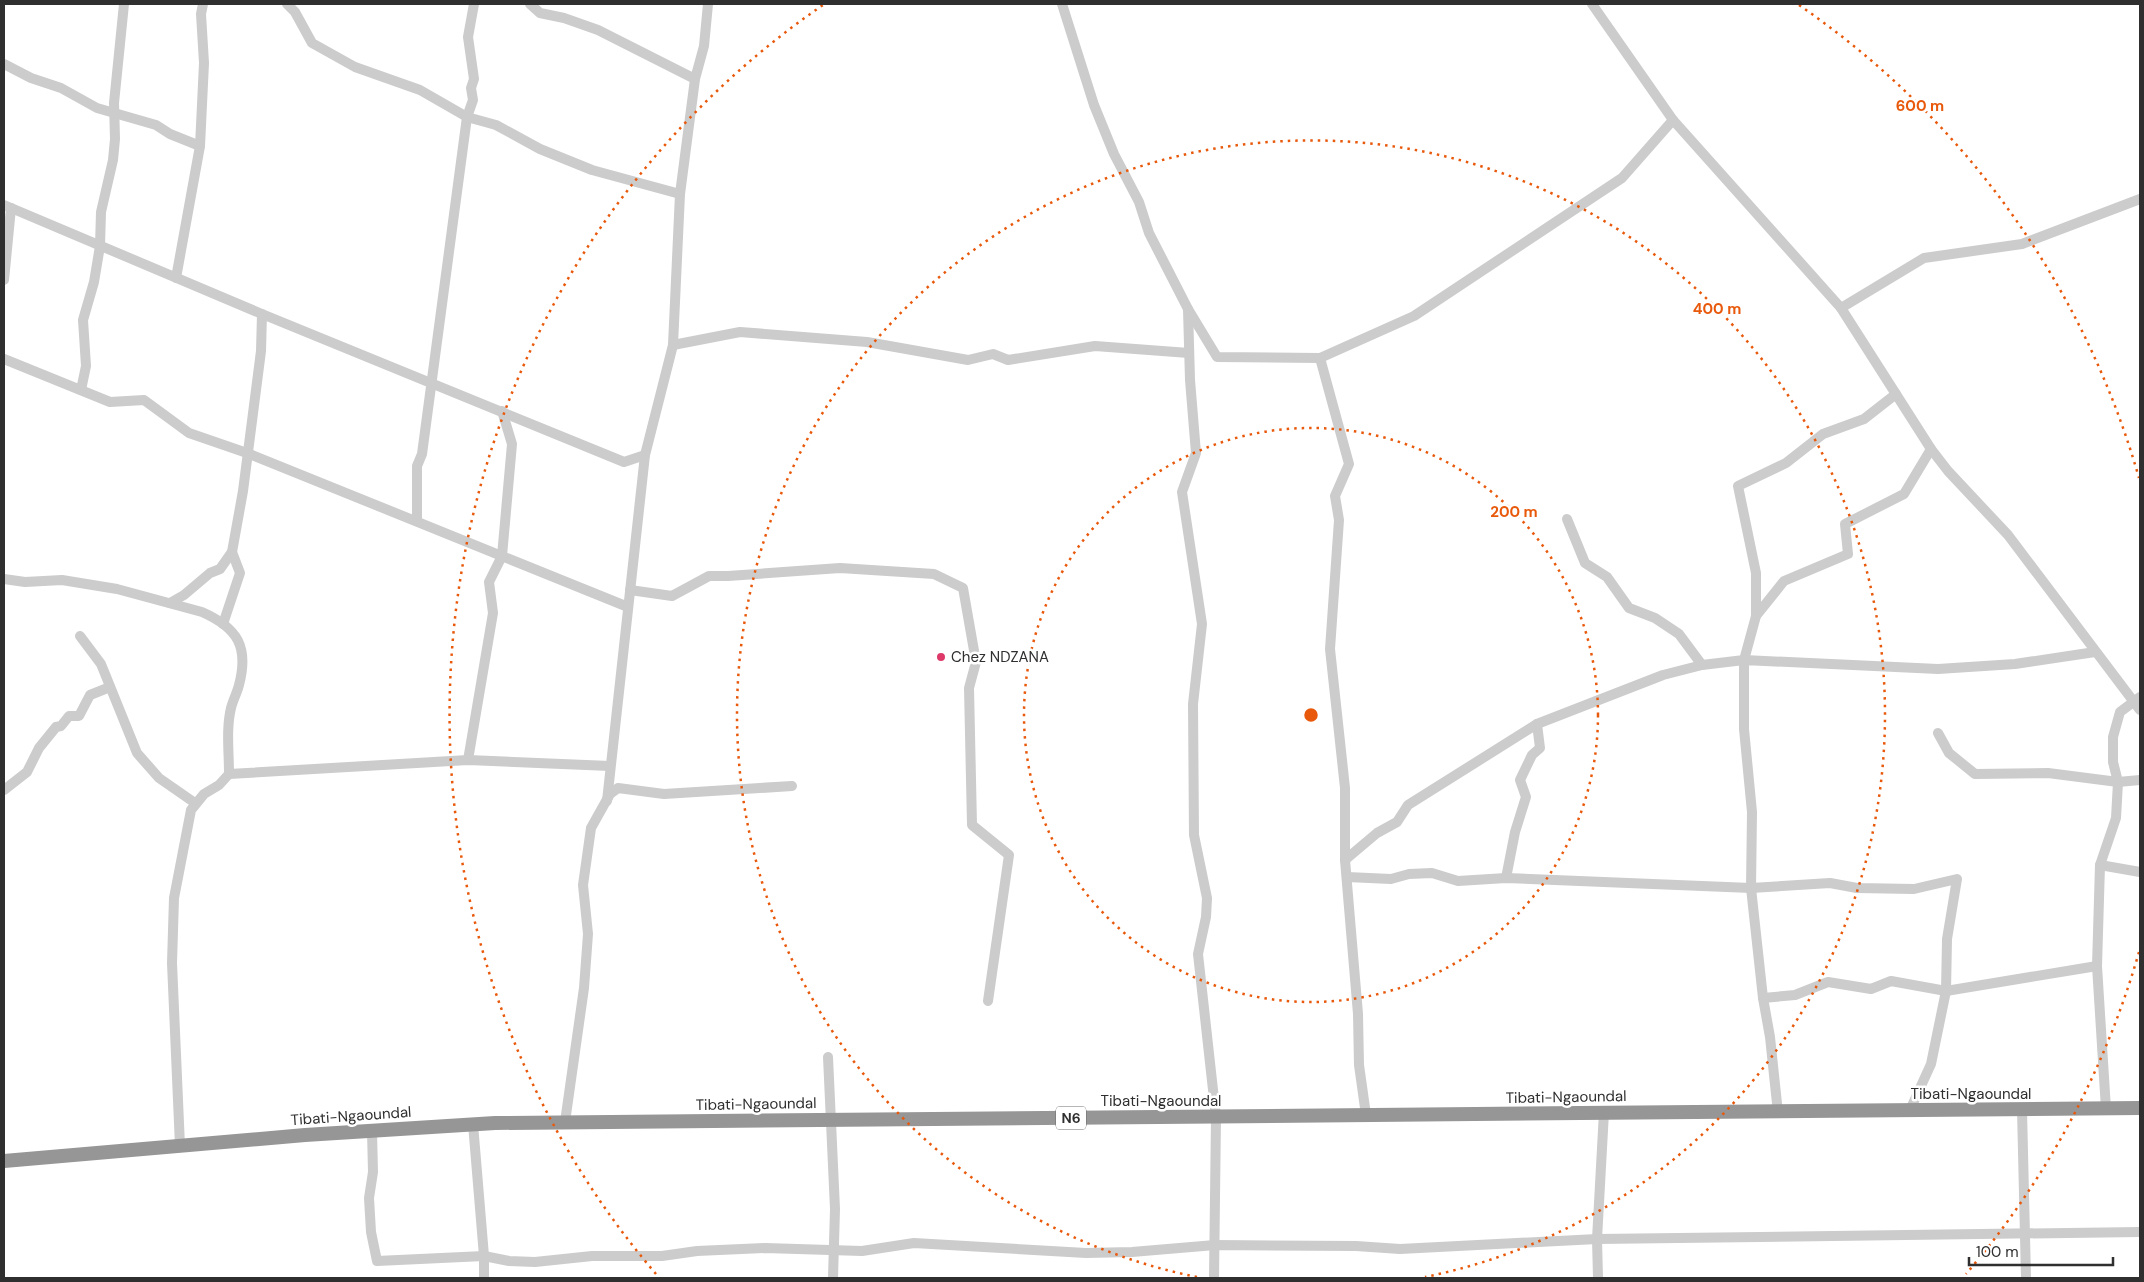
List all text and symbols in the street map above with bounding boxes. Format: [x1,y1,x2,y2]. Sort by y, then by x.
text: 600 m [1896,96,1944,116]
text: 400 m [1693,299,1741,319]
text: 200 m [1490,502,1538,522]
place label: Chez NDZANA [951,647,1049,667]
marker: Chez NDZANA [935,651,947,663]
centre of rings [1302,706,1320,724]
street label: Tibati-Ngaoundal [1911,1084,2031,1104]
street label: Tibati-Ngaoundal [1505,1086,1627,1108]
street label: Tibati-Ngaoundal [1101,1091,1221,1111]
street label: Tibati-Ngaoundal [695,1093,817,1115]
street label: Tibati-Ngaoundal [290,1102,412,1130]
road number: N6 [1056,1106,1086,1130]
scale bar [1969,1234,2113,1266]
text: 100 m [1976,1242,2019,1262]

